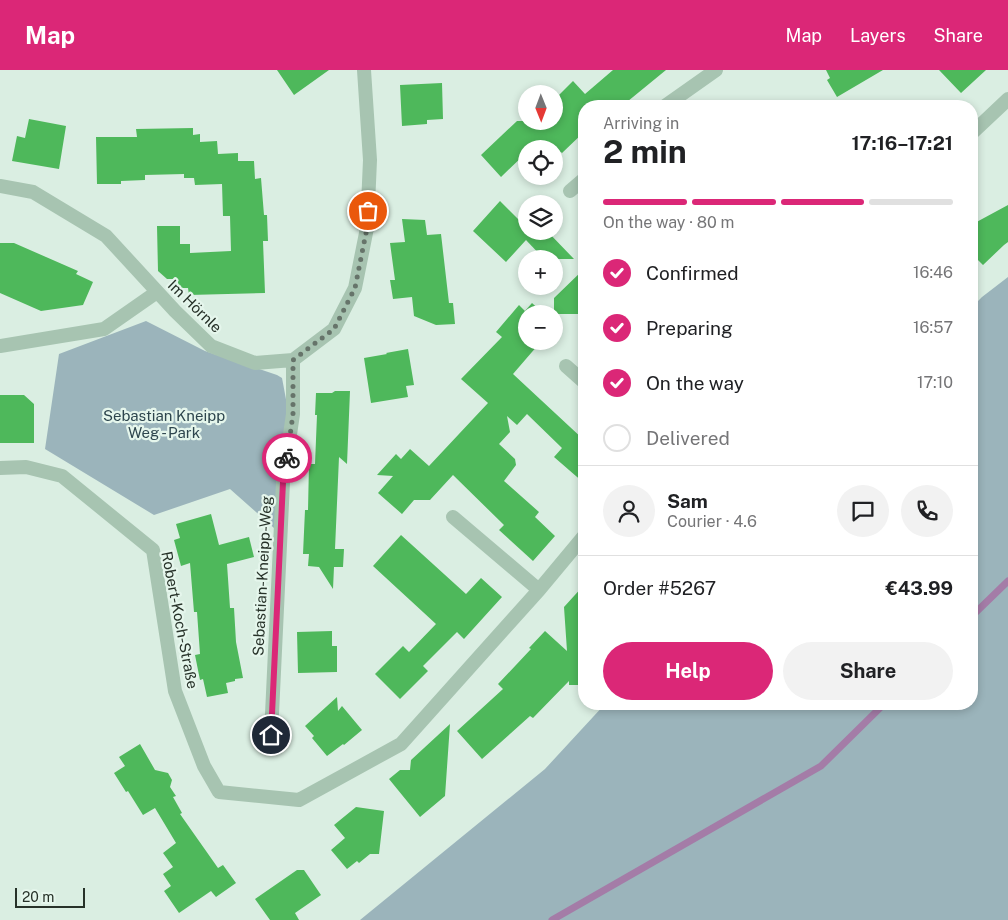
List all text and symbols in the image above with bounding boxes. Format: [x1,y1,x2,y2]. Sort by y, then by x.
text: Map [25,21,75,49]
text: Map [786,25,822,46]
text: Layers [850,25,906,46]
text: Share [934,25,983,46]
north arrow [518,85,562,130]
map controls [518,85,563,350]
text: Arriving in [603,114,679,133]
text: 17:16–17:21 [851,132,953,154]
text: 2 min [603,133,687,170]
button: locate [518,140,563,185]
pin [347,190,389,232]
button: layers [518,195,563,240]
icon: bag [354,197,382,225]
text: On the way · 80 m [603,213,734,232]
button: + [518,250,563,295]
icon: check [603,259,631,287]
text: Confirmed [646,262,739,284]
text: 16:46 [913,263,953,282]
street label: Im Hörnle [165,276,225,336]
button: − [518,305,563,350]
icon: check [603,314,631,342]
text: Preparing [646,317,733,339]
text: 16:57 [913,318,953,337]
icon: check [603,369,631,397]
text: On the way [646,372,744,394]
text: 17:10 [917,373,953,392]
park label: Sebastian Kneipp Weg - Park [103,407,225,441]
text: Delivered [646,427,730,449]
courier [262,433,312,483]
icon: bike [273,444,301,472]
button: person [603,485,655,537]
button: chat [837,485,889,537]
button: phone [901,485,953,537]
text: Sam [667,490,708,512]
street label: Sebastian-Kneipp-Weg [249,496,275,656]
text: Courier · 4.6 [667,512,757,531]
street label: Robert-Koch-Straße [158,550,202,690]
text: Order #5267 [603,577,716,599]
text: €43.99 [885,577,953,599]
button: Help [603,642,773,700]
button: Share [783,642,953,700]
pin [250,714,292,756]
icon: home [257,721,285,749]
scale bar [15,885,85,908]
text: 20 m [22,889,54,905]

